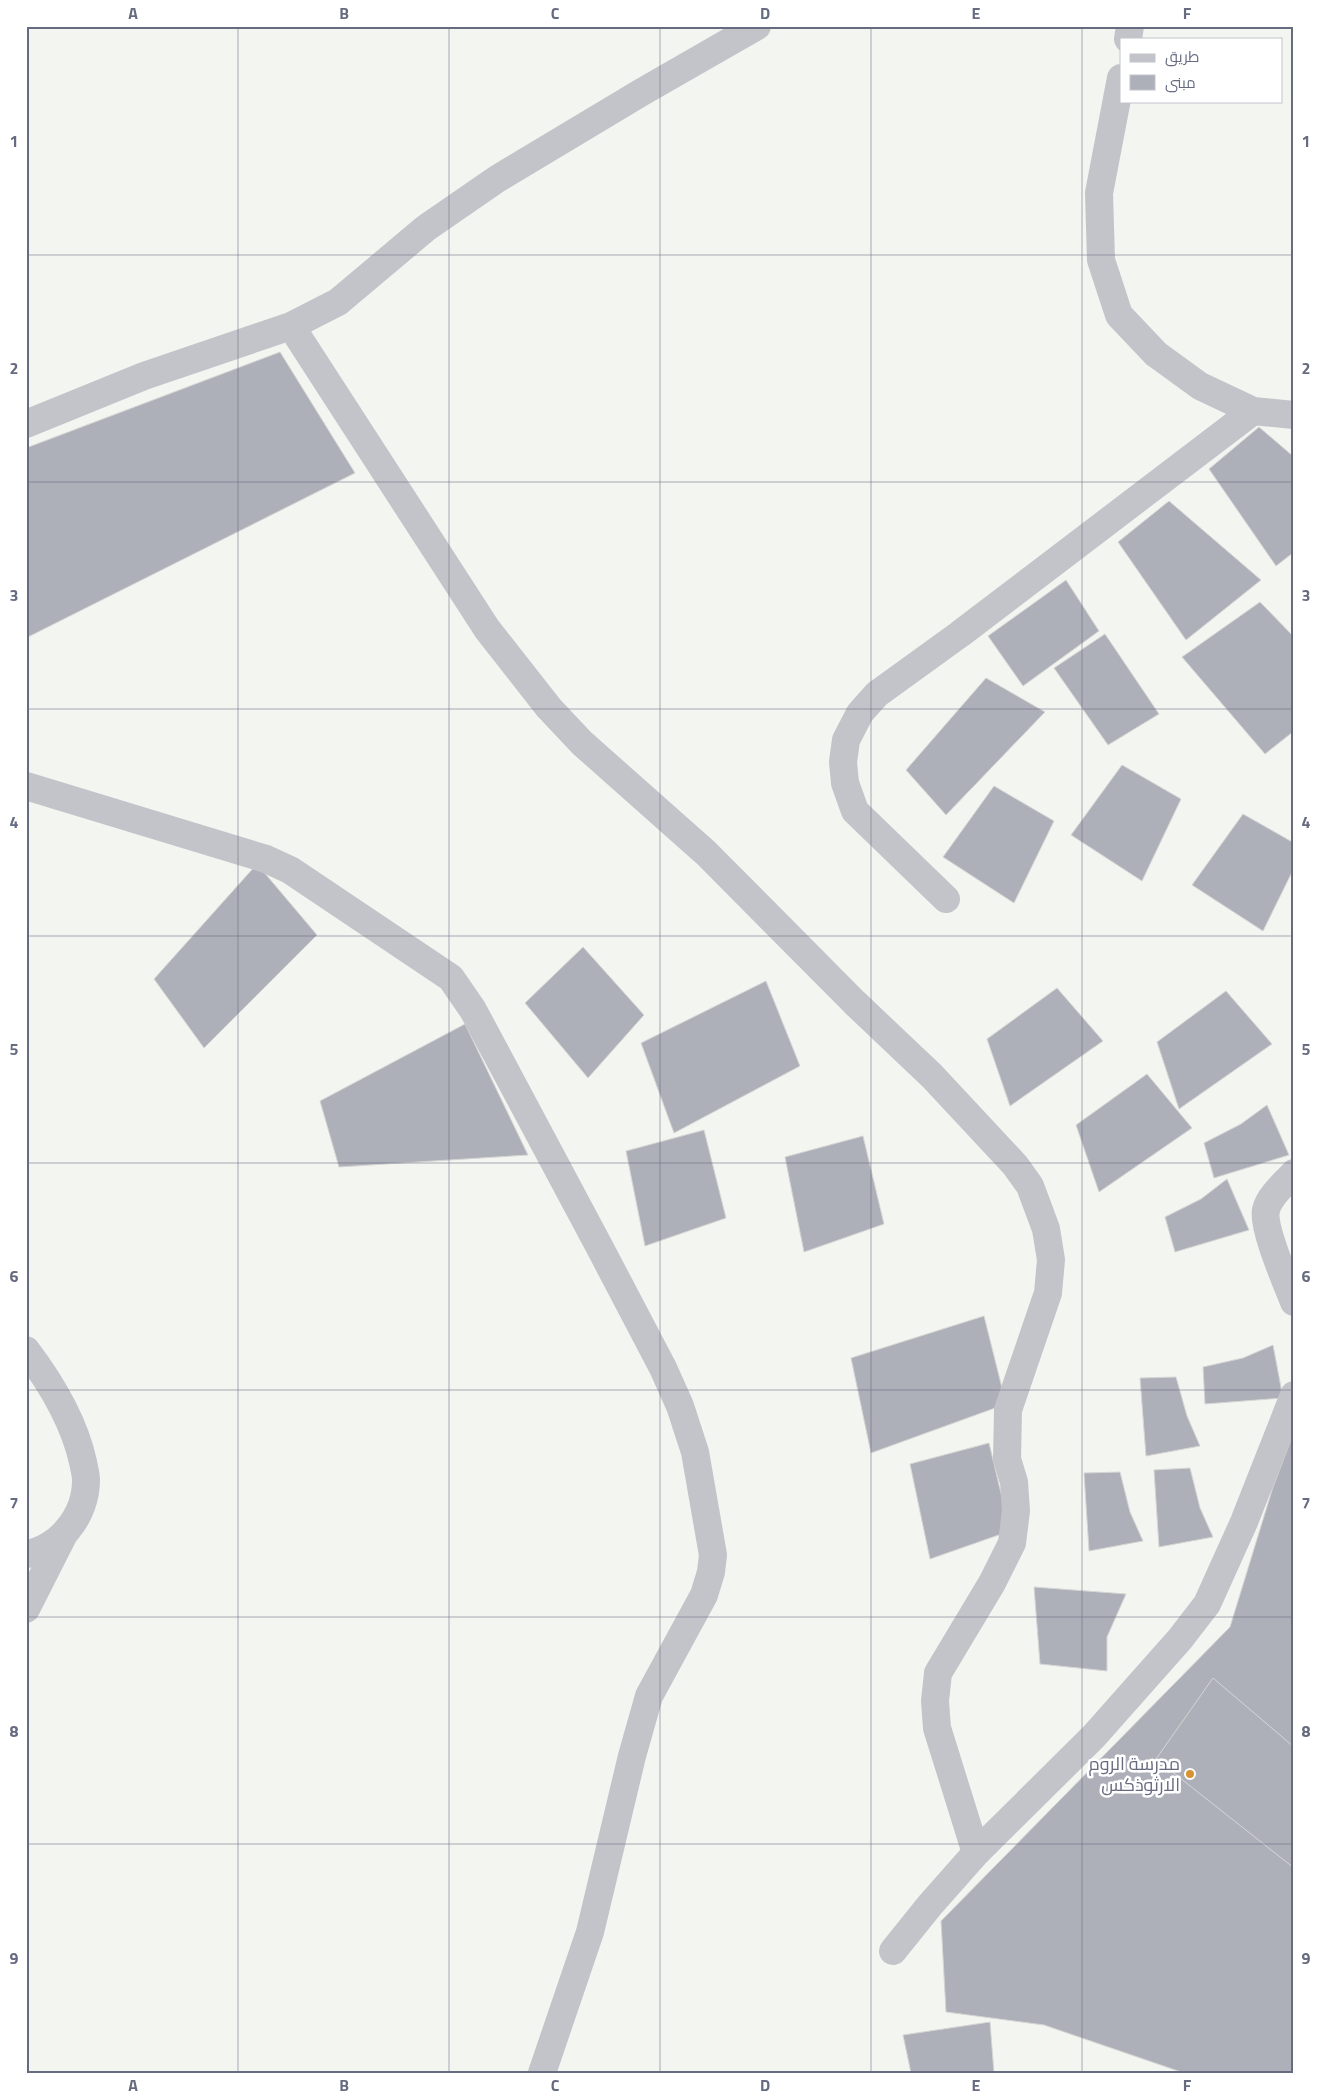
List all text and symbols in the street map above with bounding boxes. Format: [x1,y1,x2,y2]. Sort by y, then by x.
text: A [128,1,138,25]
text: B [339,1,349,25]
text: C [551,1,560,25]
text: D [760,1,770,25]
text: E [972,1,981,25]
text: F [1183,1,1192,25]
legend [1120,38,1282,102]
text: طريق [1165,45,1199,68]
text: مبنى [1165,71,1196,94]
text: 1 [10,129,18,153]
text: 1 [1302,129,1310,153]
text: 2 [10,356,18,380]
text: 2 [1302,356,1310,380]
text: 3 [10,583,18,607]
text: 3 [1302,583,1310,607]
text: 4 [10,810,19,834]
text: 4 [1302,810,1311,834]
text: 5 [10,1037,19,1061]
text: 5 [1302,1037,1311,1061]
text: 6 [10,1264,19,1288]
text: 6 [1302,1264,1311,1288]
text: 7 [10,1491,18,1515]
text: 7 [1302,1491,1310,1515]
text: 8 [10,1719,19,1743]
text: 8 [1302,1719,1311,1743]
place label: مدرسة الروم الارثوذكس [1089,1750,1180,1798]
marker: مدرسة الروم الارثوذكس [1184,1768,1196,1780]
text: 9 [10,1946,19,1970]
text: 9 [1302,1946,1311,1970]
text: A [128,2073,138,2097]
text: B [339,2073,349,2097]
text: C [551,2073,560,2097]
text: D [760,2073,770,2097]
text: E [972,2073,981,2097]
text: F [1183,2073,1192,2097]

